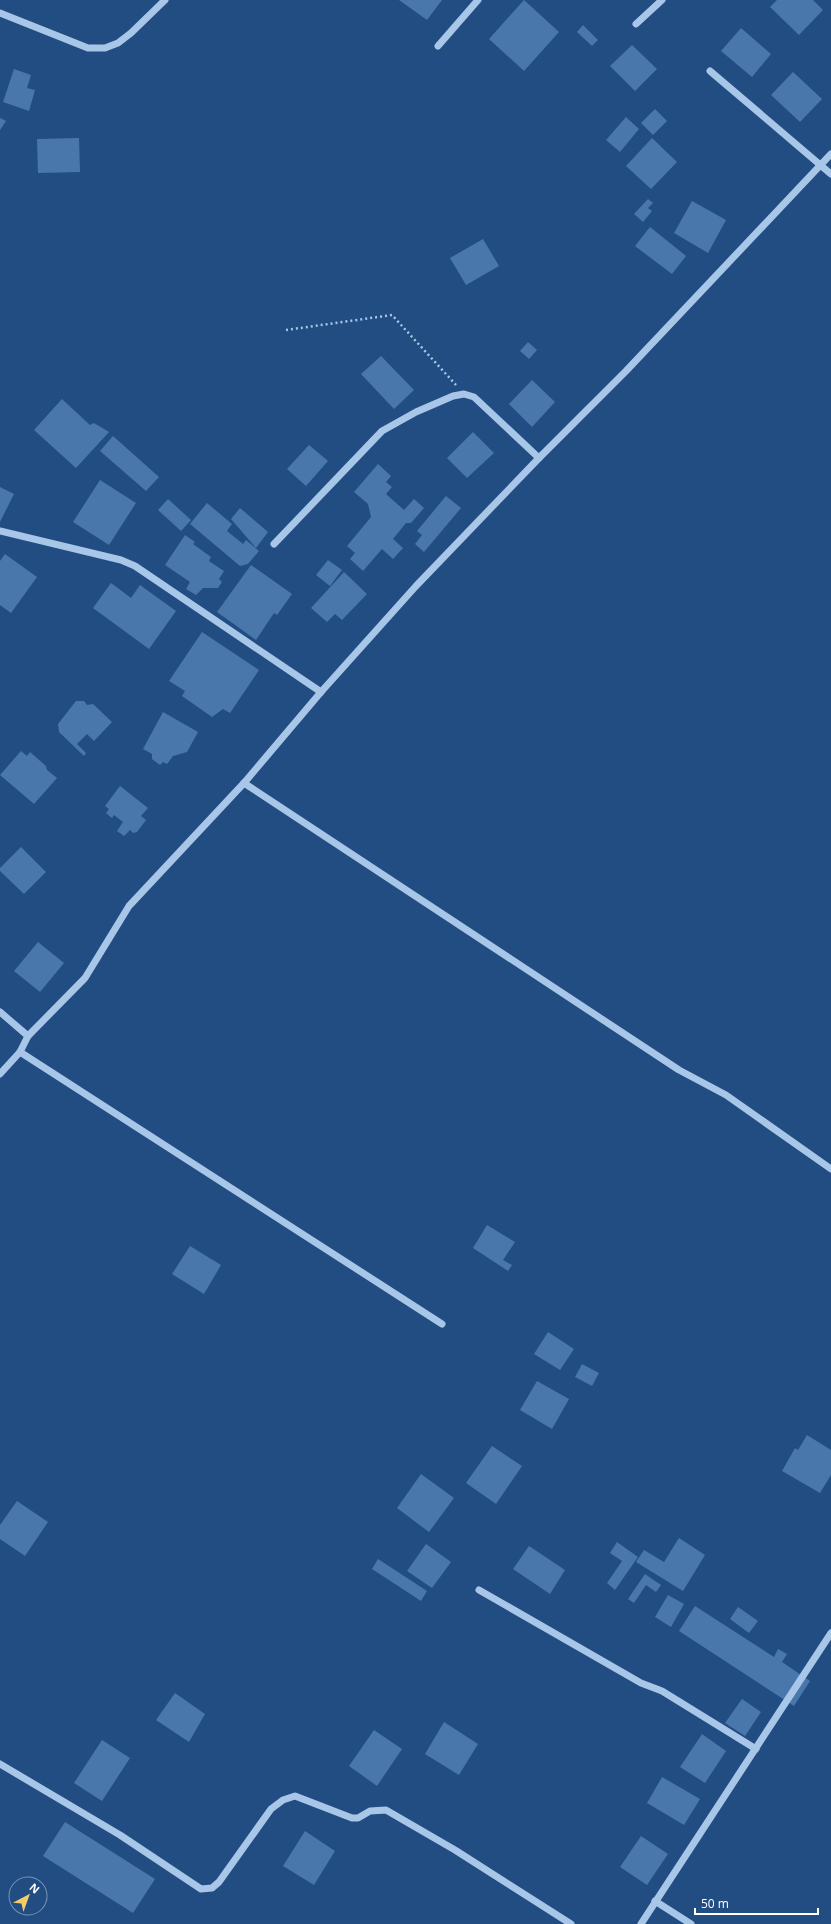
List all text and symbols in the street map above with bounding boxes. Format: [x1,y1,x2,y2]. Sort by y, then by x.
north arrow [8,1876,48,1916]
text: N [27,1879,43,1897]
scale bar [695,1890,818,1916]
text: 50 m [701,1895,729,1912]

